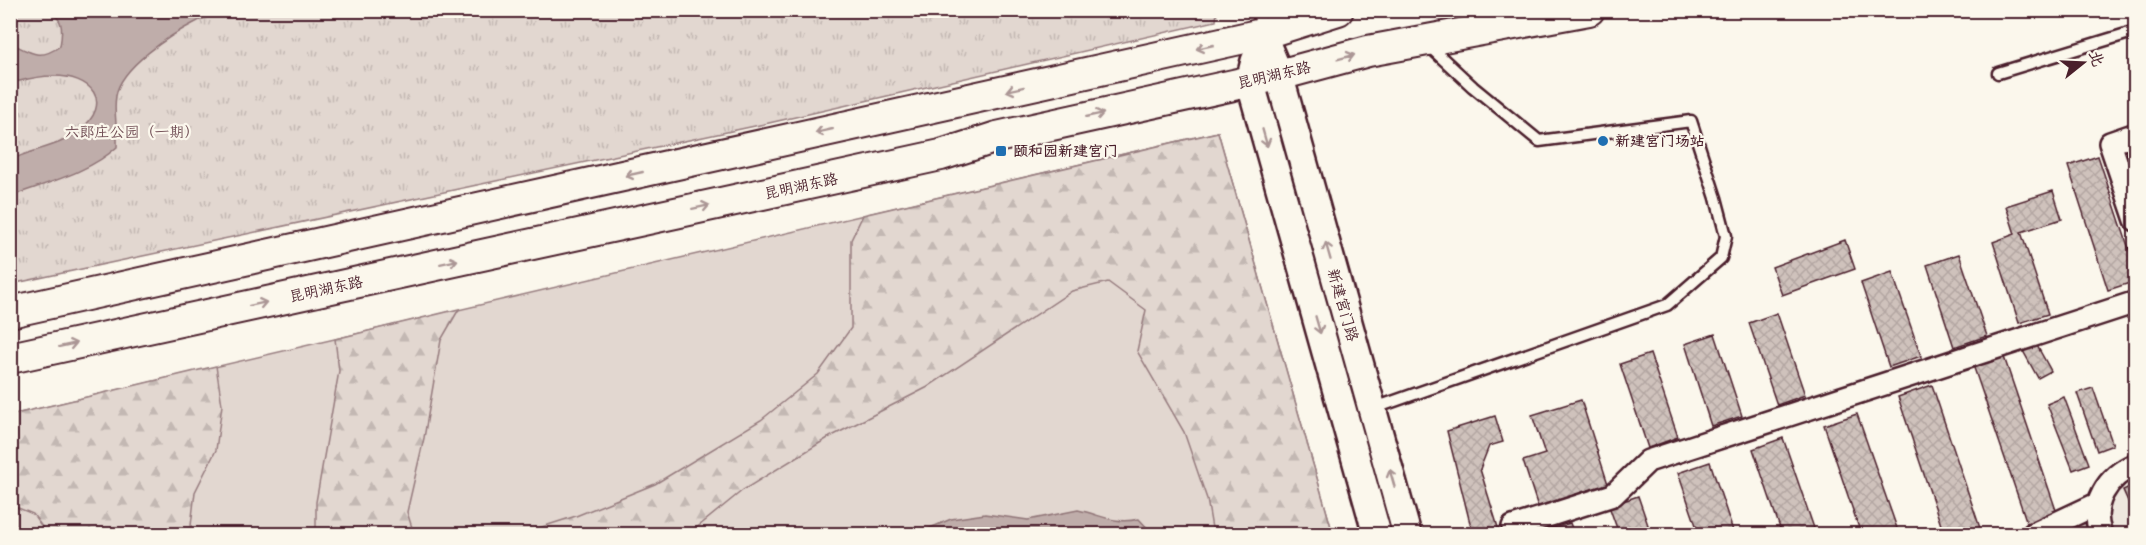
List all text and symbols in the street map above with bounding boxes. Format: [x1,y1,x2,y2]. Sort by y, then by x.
north arrow [2053,33,2113,93]
one-way arrow [1196,42,1215,53]
text: 北 [2081,47,2110,70]
one-way arrow [1337,51,1356,62]
street label: 昆明湖东路 [1235,56,1313,96]
one-way arrow [1005,84,1025,95]
one-way arrow [1086,109,1105,121]
park label: 六郎庄公园（一期） [64,121,200,145]
one-way arrow [815,126,834,138]
one-way arrow [1260,128,1272,147]
place label: 新建宫门场站 [1615,130,1705,154]
marker: 新建宫门场站 [1596,134,1610,148]
place label: 颐和园新建宫门 [1013,140,1118,164]
marker: 颐和园新建宫门 [994,144,1008,158]
street label: 昆明湖东路 [762,167,840,207]
one-way arrow [625,168,644,180]
one-way arrow [691,201,710,212]
one-way arrow [1322,242,1334,261]
one-way arrow [438,256,458,267]
street label: 新建宫门路 [1320,266,1364,345]
street label: 昆明湖东路 [287,270,365,310]
one-way arrow [248,297,267,309]
one-way arrow [1313,315,1324,334]
one-way arrow [57,339,77,350]
one-way arrow [1386,469,1397,488]

